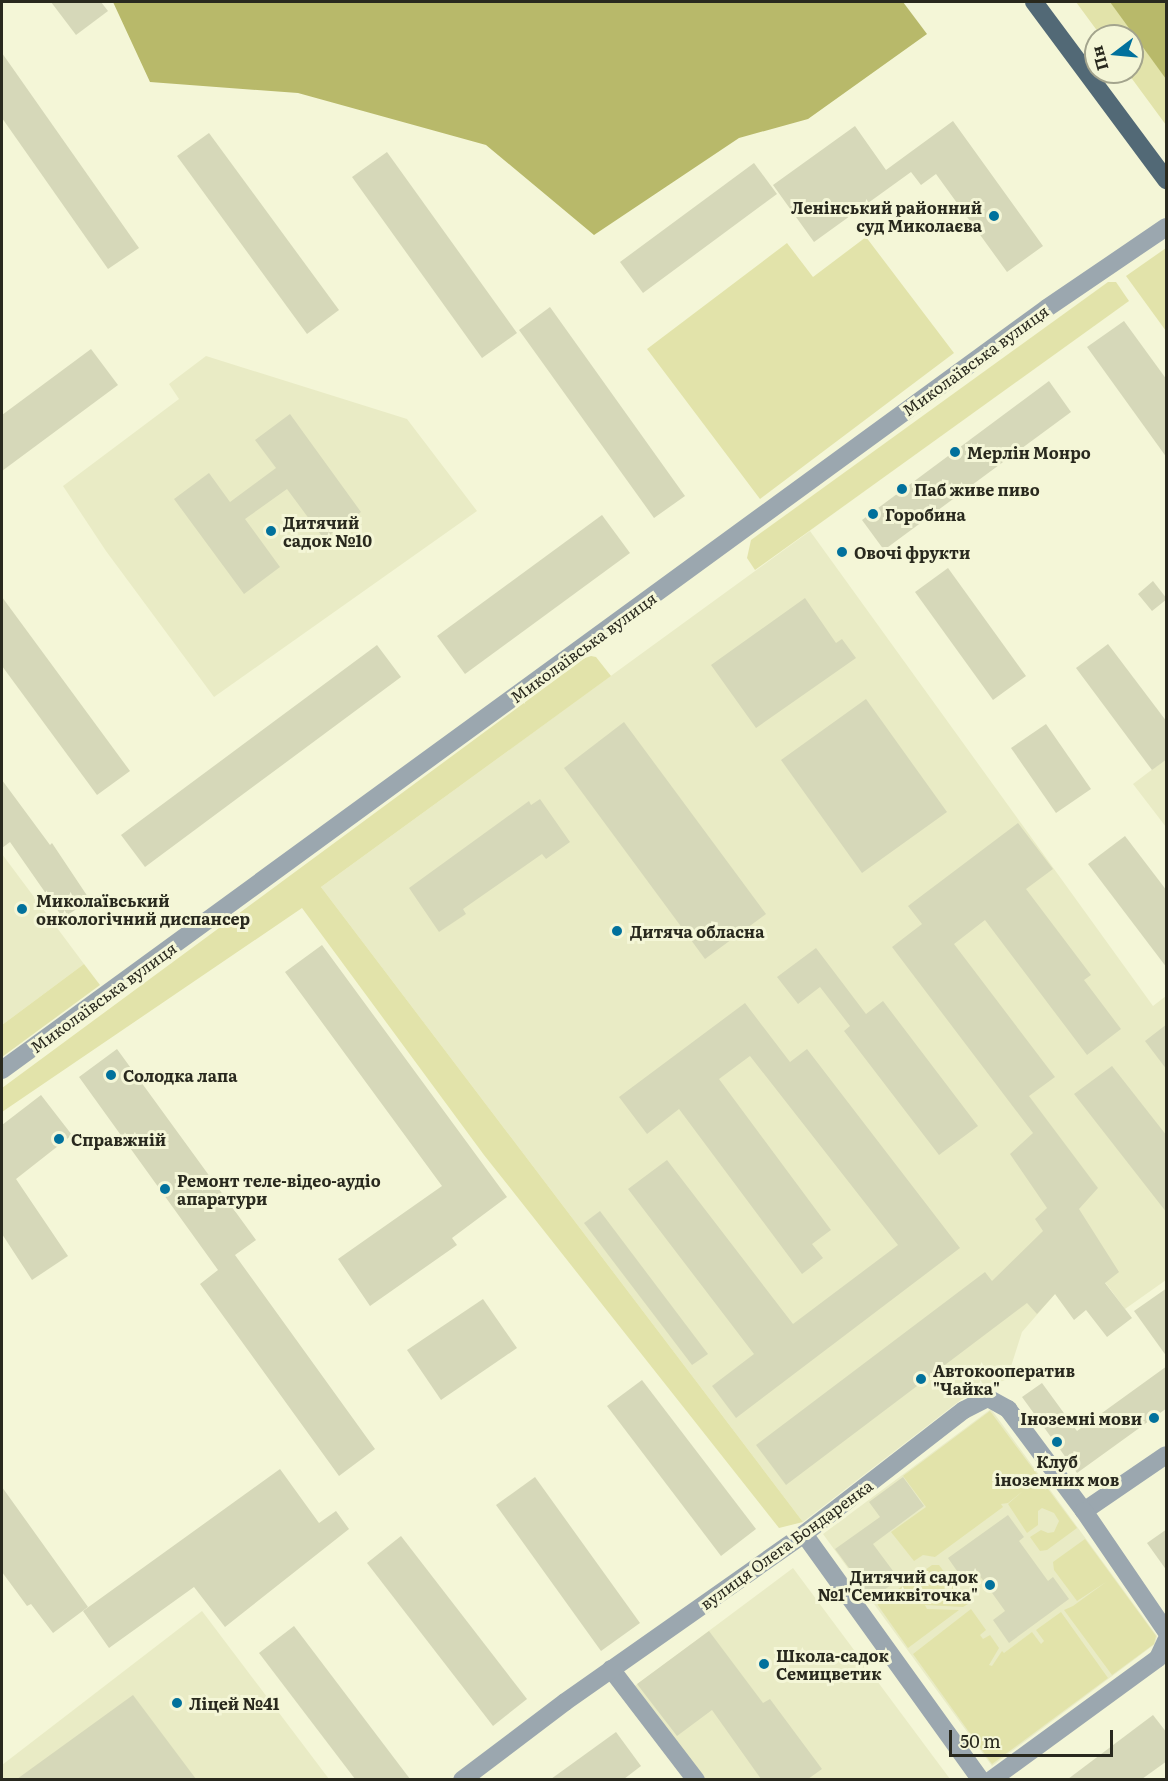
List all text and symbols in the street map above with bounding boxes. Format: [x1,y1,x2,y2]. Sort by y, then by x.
north arrow [1084,24,1144,84]
text: Пн [1084,43,1114,74]
place label: Ленінський районний суд Миколаєва [791,197,982,235]
marker: Ленінський районний суд Миколаєва [987,209,1001,223]
street label: Миколаївська вулиця [898,301,1052,419]
place label: Мерлін Монро [967,442,1091,462]
marker: Мерлін Монро [948,445,962,459]
place label: Паб живе пиво [914,479,1040,499]
marker: Паб живе пиво [895,482,909,496]
place label: Горобина [885,504,966,524]
marker: Горобина [866,507,880,521]
place label: Дитячий садок №10 [283,512,372,550]
marker: Дитячий садок №10 [264,524,278,538]
place label: Овочі фрукти [854,542,970,562]
marker: Овочі фрукти [835,545,849,559]
street label: Миколаївська вулиця [506,588,660,706]
place label: Миколаївський онкологічний диспансер [36,890,250,928]
marker: Миколаївський онкологічний диспансер [13,900,31,918]
place label: Дитяча обласна [630,921,764,941]
marker: Дитяча обласна [608,922,626,940]
street label: Миколаївська вулиця [26,938,180,1056]
place label: Солодка лапа [123,1065,237,1085]
marker: Солодка лапа [104,1068,118,1082]
place label: Справжній [71,1129,166,1149]
marker: Справжній [52,1132,66,1146]
place label: Ремонт теле-відео-аудіо апаратури [177,1170,381,1208]
marker: Ремонт теле-відео-аудіо апаратури [158,1182,172,1196]
place label: Автокооператив "Чайка" [933,1360,1075,1398]
marker: Автокооператив "Чайка" [914,1372,928,1386]
place label: Іноземні мови [1020,1408,1142,1428]
marker: Іноземні мови [1147,1411,1161,1425]
marker: Клуб іноземних мов [1050,1435,1064,1449]
place label: Клуб іноземних мов [995,1451,1119,1489]
street label: вулиця Олега Бондаренка [696,1475,876,1613]
place label: Дитячий садок №1"Семиквіточка" [817,1566,978,1604]
marker: Дитячий садок №1"Семиквіточка" [983,1578,997,1592]
place label: Школа-садок Семицветик [776,1645,889,1683]
marker: Школа-садок Семицветик [757,1657,771,1671]
place label: Ліцей №41 [189,1693,279,1713]
marker: Ліцей №41 [170,1696,184,1710]
scale bar [952,1718,1116,1756]
text: 50 m [960,1727,1001,1754]

